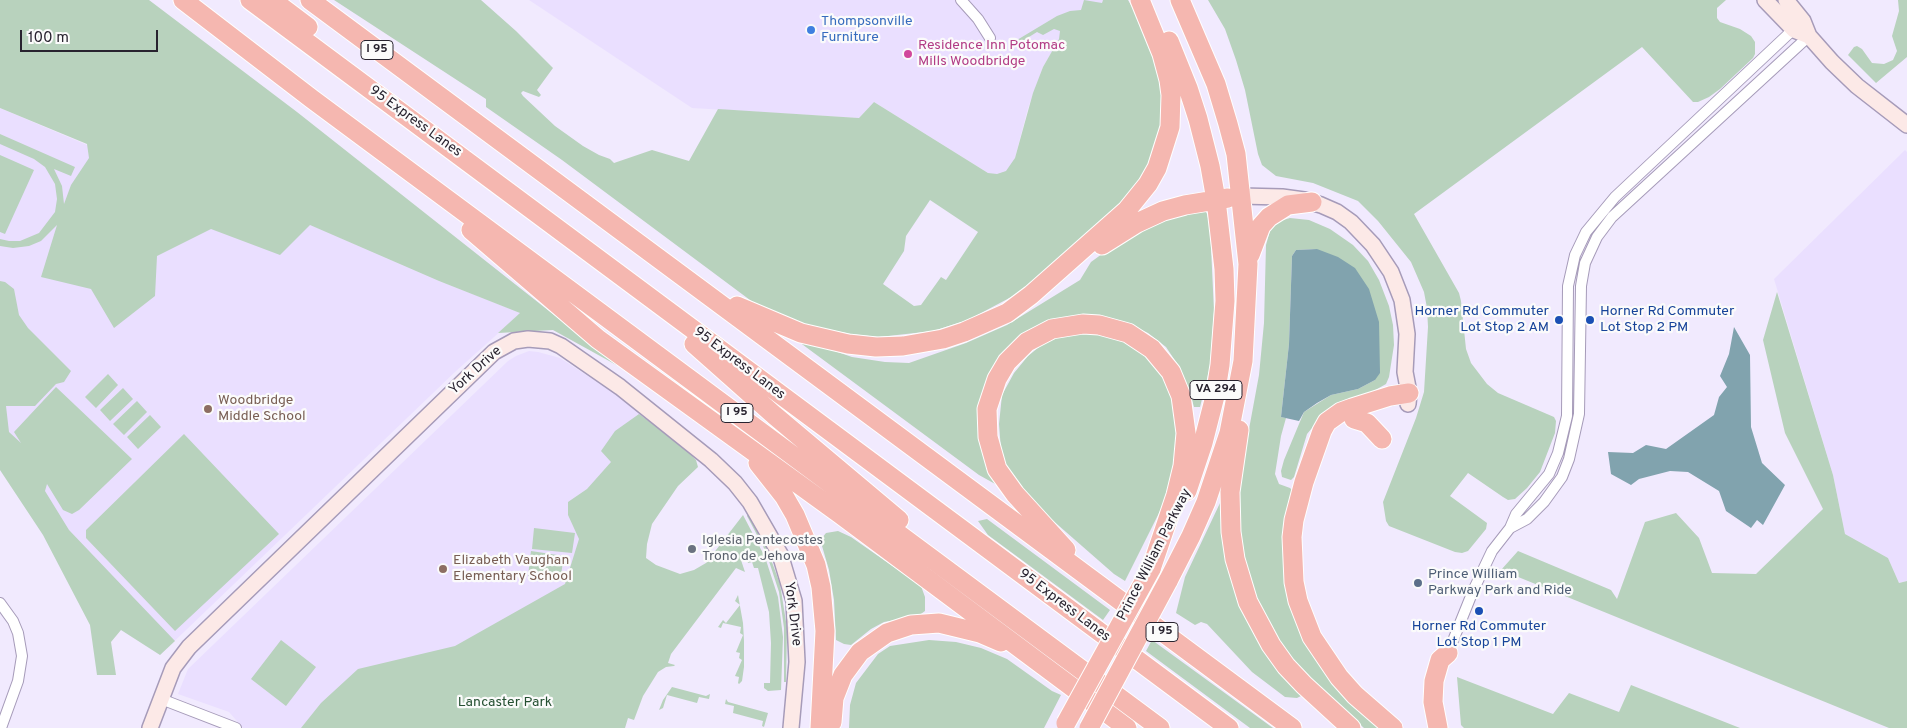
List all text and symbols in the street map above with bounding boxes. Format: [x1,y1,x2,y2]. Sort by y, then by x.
place label: Thompsonville Furniture [821,14,912,46]
scale bar [22,20,160,52]
marker: Thompsonville Furniture [805,24,817,36]
text: 100 m [28,29,69,48]
place label: Residence Inn Potomac Mills Woodbridge [918,38,1065,70]
road number: I 95 [361,40,393,60]
marker: Residence Inn Potomac Mills Woodbridge [902,48,914,60]
street label: 95 Express Lanes [365,83,465,161]
place label: Horner Rd Commuter Lot Stop 2 AM [1415,304,1549,336]
place label: Horner Rd Commuter Lot Stop 2 PM [1600,304,1734,336]
marker: Horner Rd Commuter Lot Stop 2 AM [1553,314,1565,326]
marker: Horner Rd Commuter Lot Stop 2 PM [1584,314,1596,326]
street label: 95 Express Lanes [690,324,788,404]
street label: York Drive [446,343,506,399]
road number: VA 294 [1190,380,1242,400]
place label: Woodbridge Middle School [218,393,306,426]
marker: Woodbridge Middle School [202,403,214,415]
road number: I 95 [721,403,753,422]
street label: Prince William Parkway [1114,486,1196,624]
place label: Iglesia Pentecostes Trono de Jehova [702,533,823,566]
marker: Iglesia Pentecostes Trono de Jehova [686,543,698,555]
place label: Elizabeth Vaughan Elementary School [453,553,572,586]
marker: Elizabeth Vaughan Elementary School [437,563,449,575]
street label: 95 Express Lanes [1015,566,1113,646]
place label: Prince William Parkway Park and Ride [1428,567,1572,600]
marker: Prince William Parkway Park and Ride [1412,577,1424,589]
street label: York Drive [780,581,804,647]
marker: Horner Rd Commuter Lot Stop 1 PM [1473,605,1485,617]
place label: Horner Rd Commuter Lot Stop 1 PM [1412,619,1546,652]
road number: I 95 [1146,622,1178,642]
park label: Lancaster Park [458,695,552,711]

